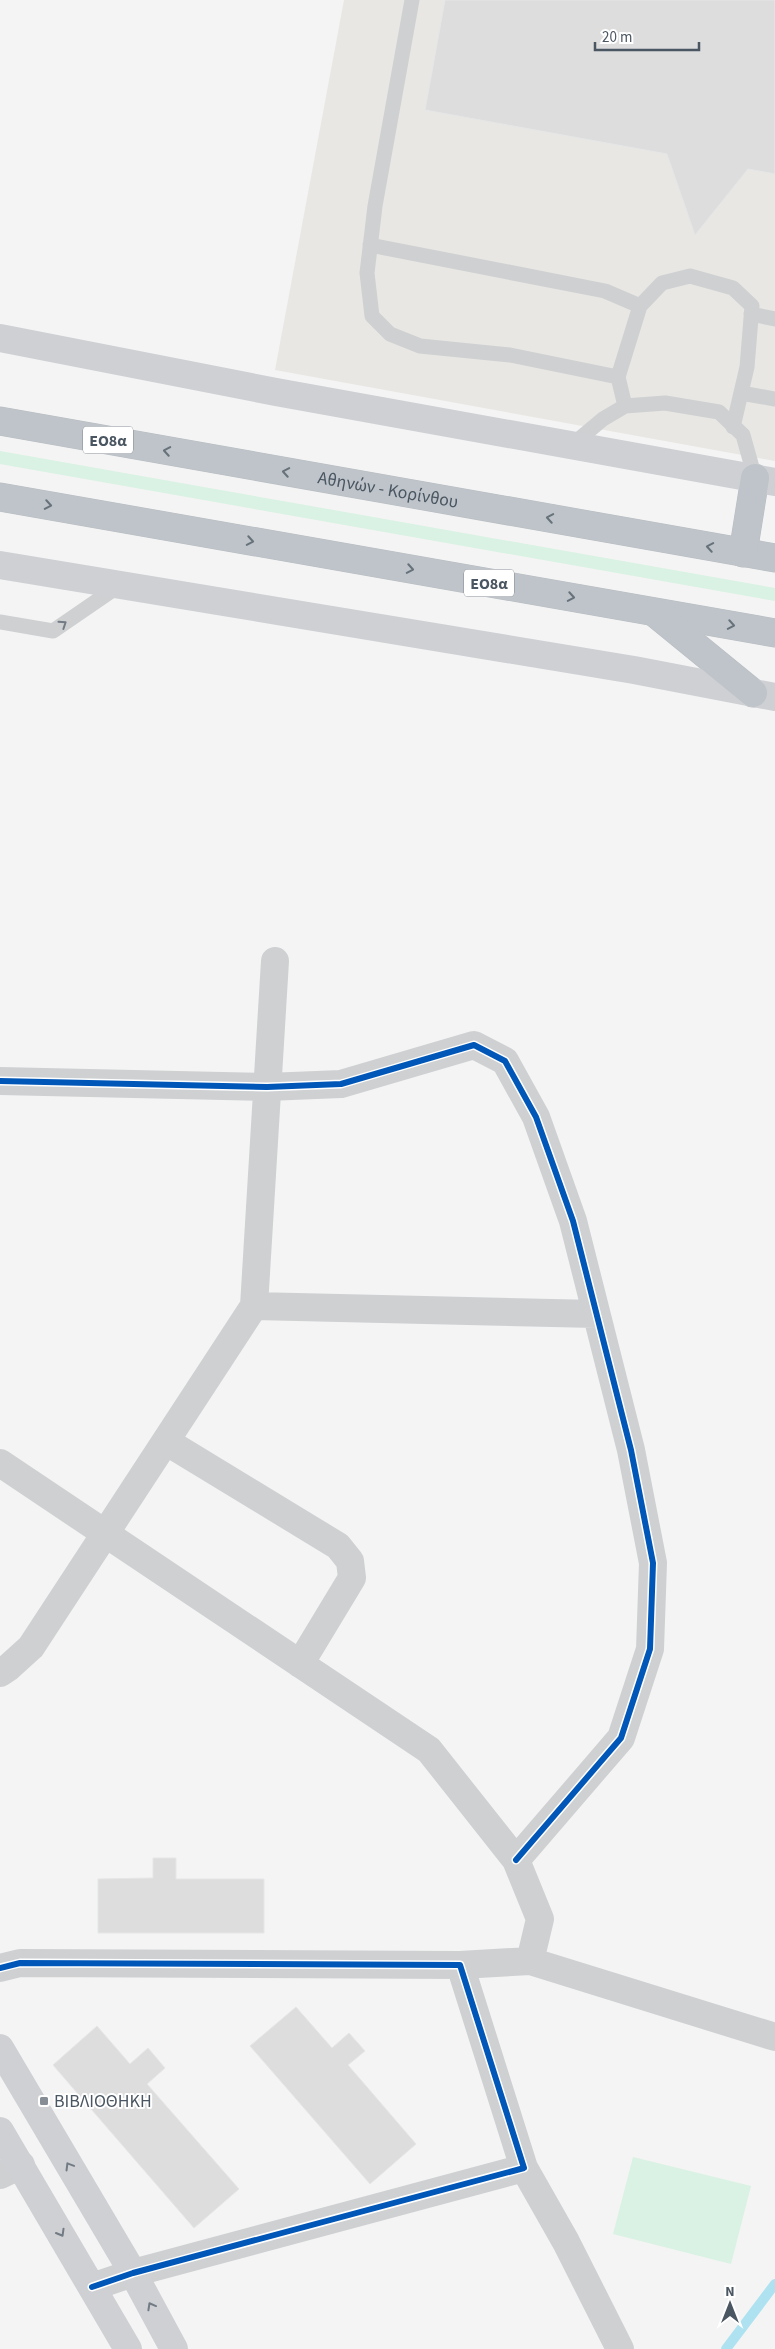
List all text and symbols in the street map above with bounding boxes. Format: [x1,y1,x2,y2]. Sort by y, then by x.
scale bar [595,20,699,52]
text: 20 m [602,27,632,48]
road number: ΕΟ8α [83,426,133,454]
one-way arrow [163,446,172,456]
street label: Αθηνών - Κορίνθου [316,465,460,515]
one-way arrow [282,467,291,477]
one-way arrow [44,500,52,510]
one-way arrow [545,514,554,524]
one-way arrow [246,535,255,545]
one-way arrow [705,542,714,552]
one-way arrow [406,563,415,573]
road number: ΕΟ8α [464,570,514,596]
one-way arrow [566,592,575,602]
one-way arrow [726,620,735,630]
one-way arrow [58,621,67,630]
place label: ΒΙΒΛΙΟΘΗΚΗ [54,2089,152,2114]
marker: ΒΙΒΛΙΟΘΗΚΗ [38,2095,50,2107]
one-way arrow [66,2162,76,2171]
one-way arrow [54,2227,64,2236]
north arrow [705,2279,755,2329]
text: N [725,2282,735,2302]
one-way arrow [147,2303,157,2312]

